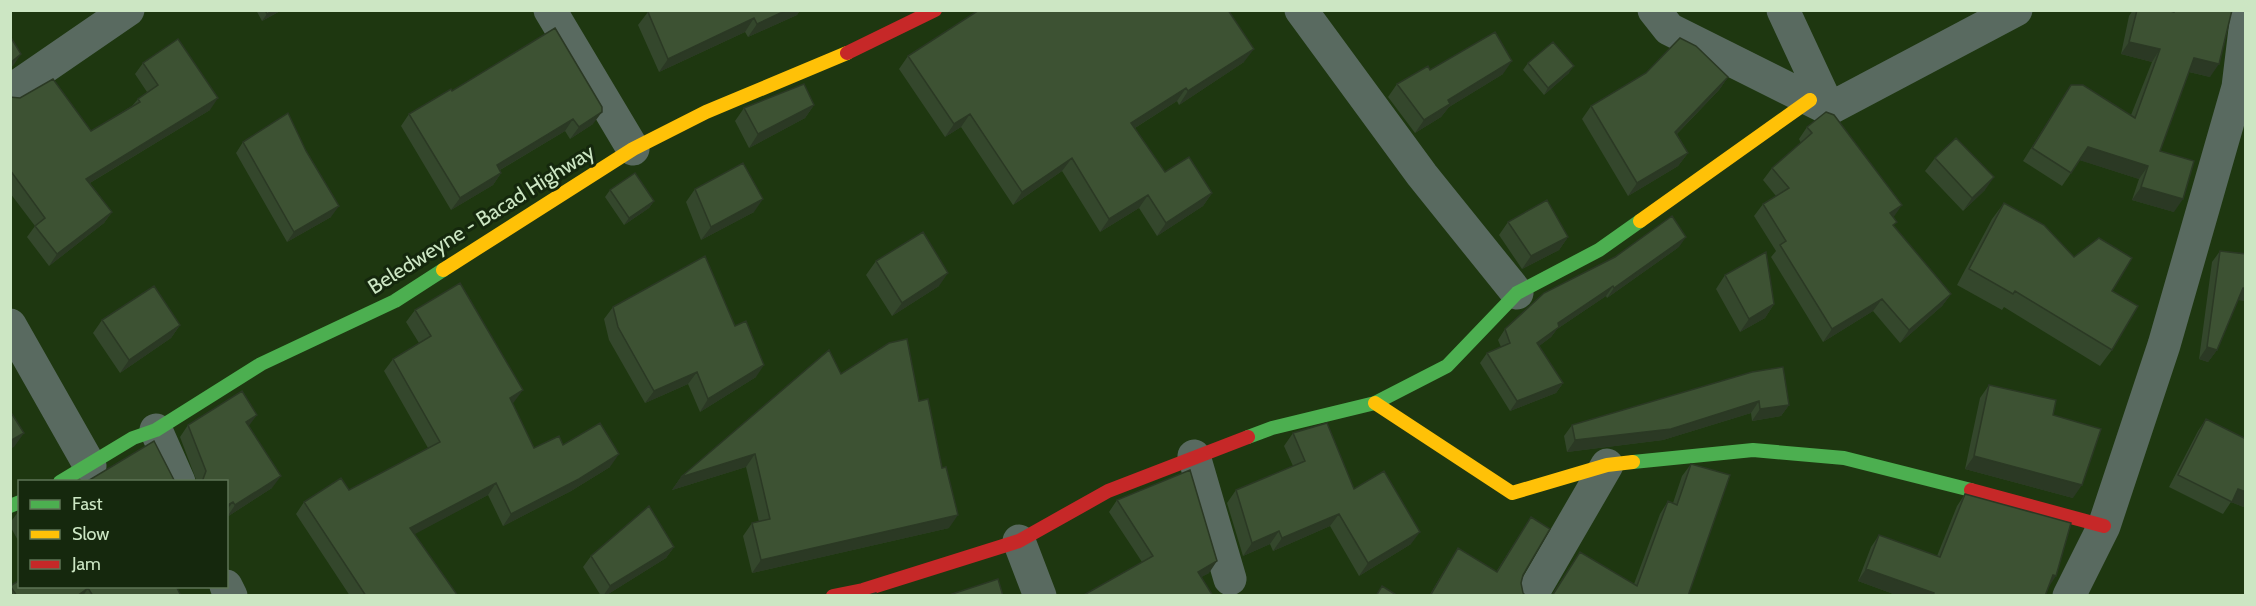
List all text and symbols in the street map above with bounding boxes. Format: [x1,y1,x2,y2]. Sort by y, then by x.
street label: Beledweyne - Bacad Highway [363,139,599,299]
legend [18,480,228,588]
text: Fast [72,493,103,515]
text: Slow [72,523,109,545]
text: Jam [71,553,101,575]

